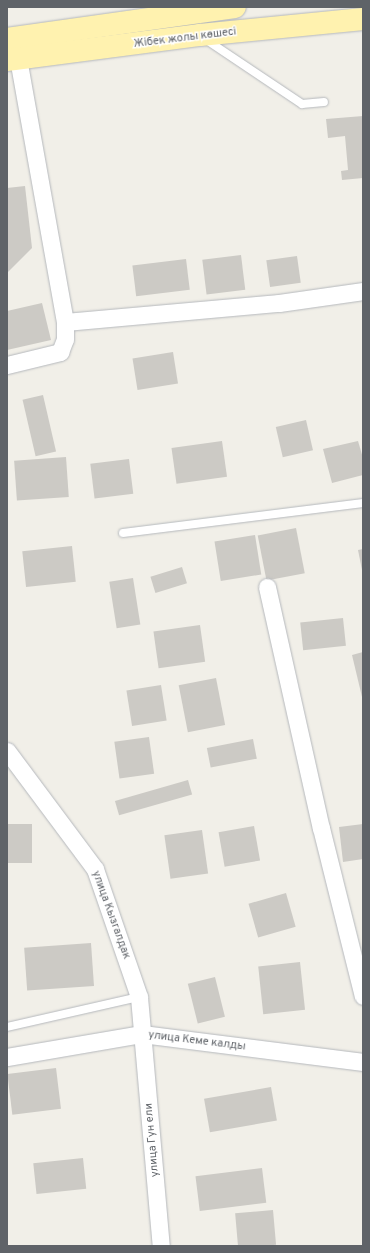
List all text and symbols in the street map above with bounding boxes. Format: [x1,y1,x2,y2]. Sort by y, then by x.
street label: Жібек жолы көшесі [133,25,237,51]
street label: улица Кызгалдак [89,869,133,961]
street label: улица Кеме калды [148,1028,246,1054]
street label: улица Гун ели [142,1102,162,1178]

